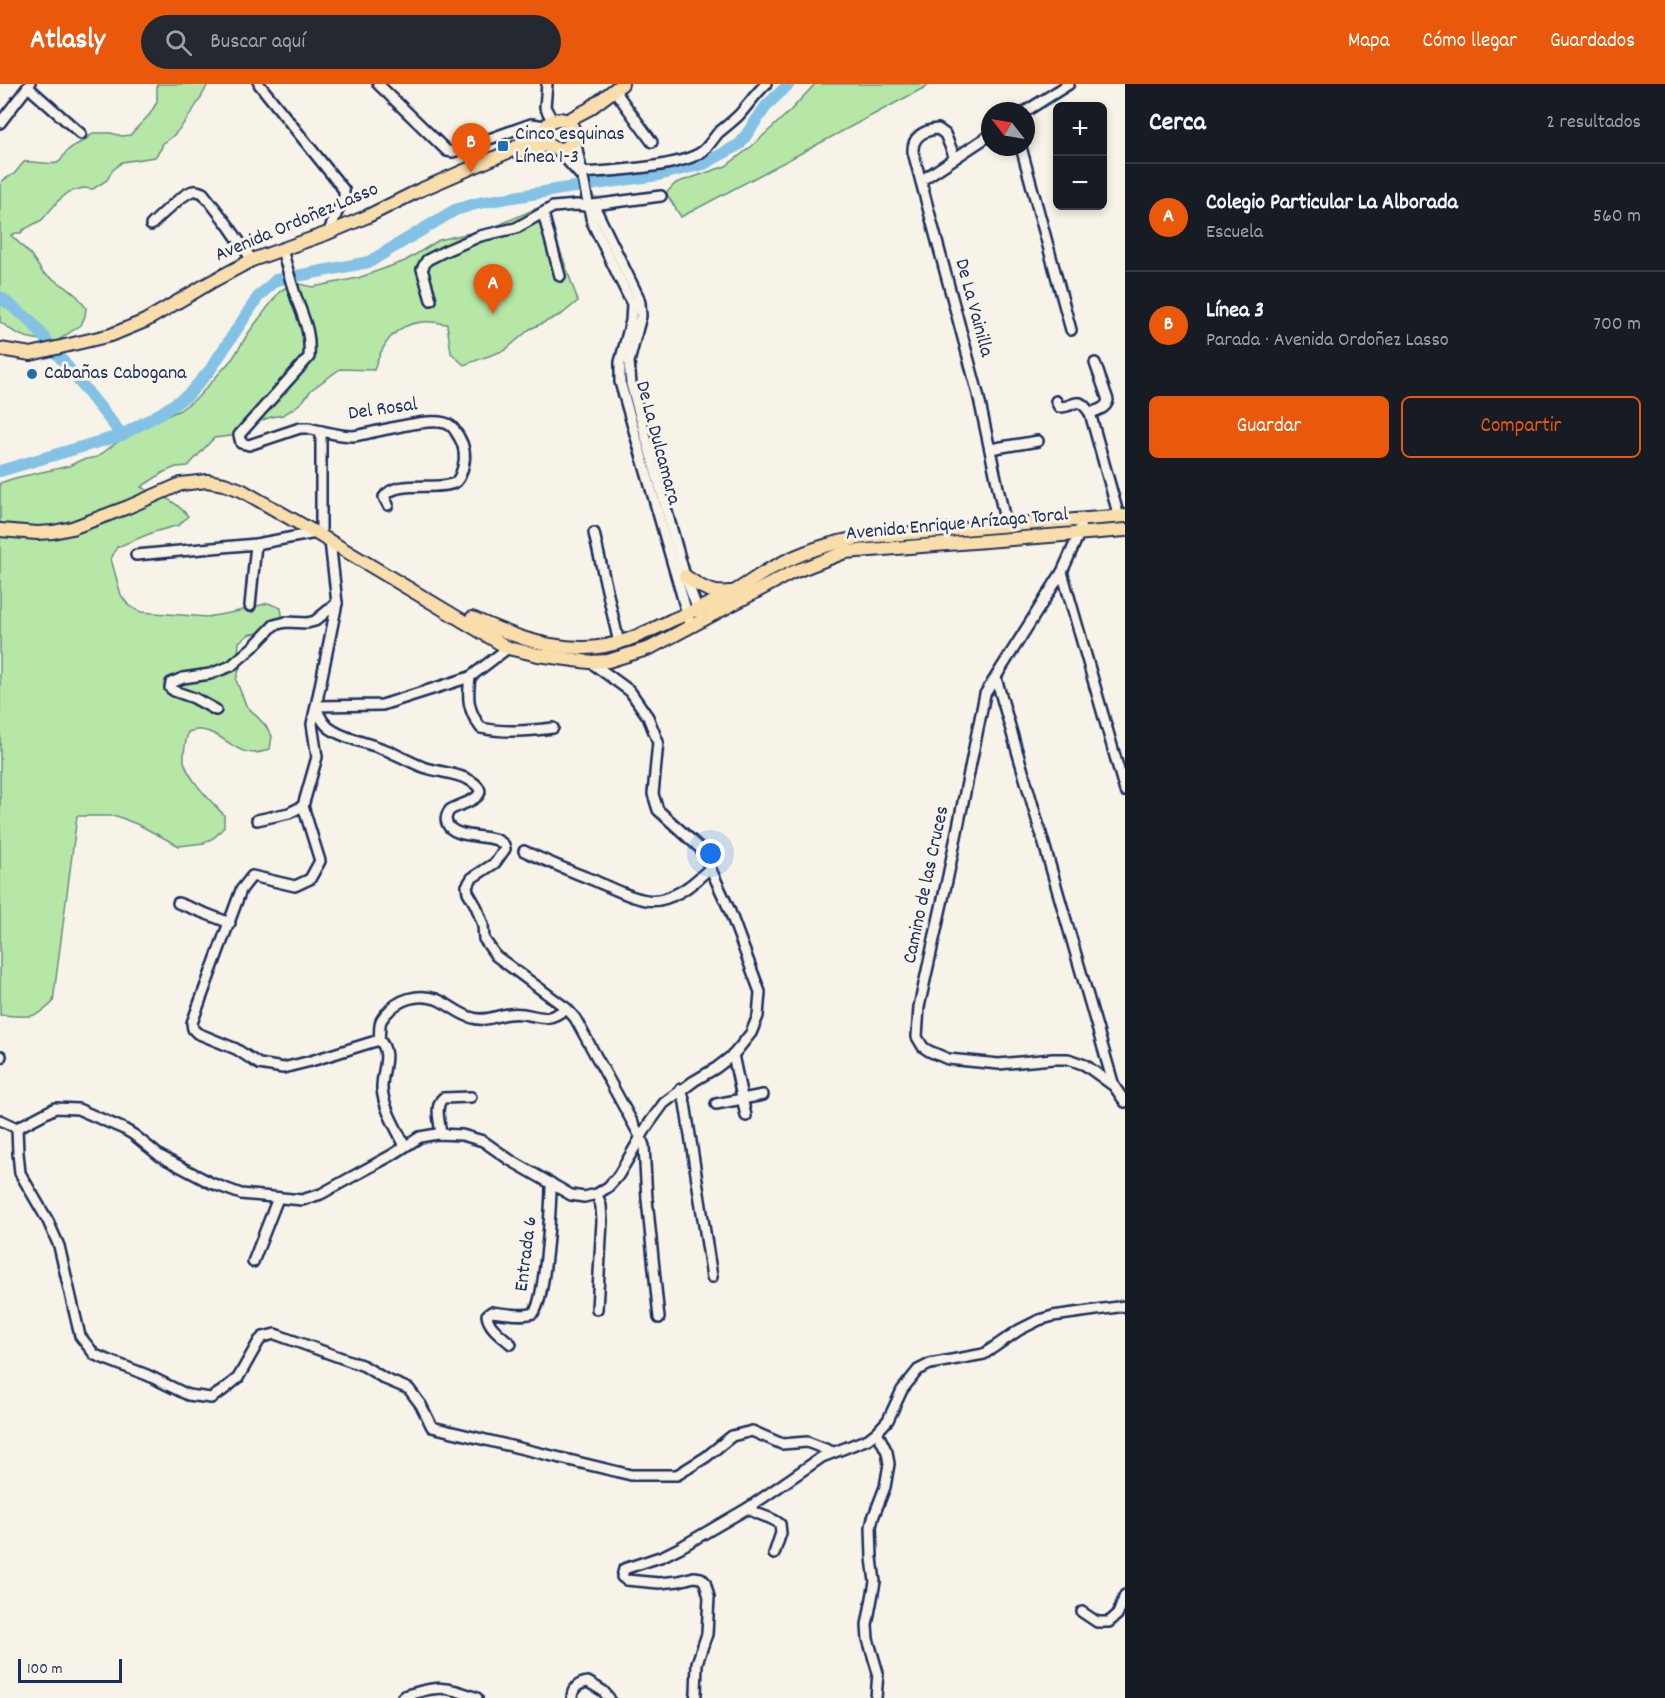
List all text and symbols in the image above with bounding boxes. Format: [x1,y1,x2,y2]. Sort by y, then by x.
search box [141,15,561,69]
text: Atlasly [30,22,105,62]
icon: search [162,26,195,59]
text: Buscar aquí [210,27,305,58]
text: Mapa [1348,27,1390,57]
text: Cómo llegar [1423,27,1517,57]
text: Guardados [1550,27,1635,57]
north arrow [981,102,1035,156]
map controls [1053,102,1107,210]
button: + [1053,102,1107,156]
text: Cerca [1149,105,1206,142]
text: 2 resultados [1546,109,1641,137]
place label: Cinco esquinas Línea 1-3 [515,121,625,172]
pin: B [452,124,490,173]
marker: Cinco esquinas Línea 1-3 [496,139,510,153]
button: − [1053,156,1107,210]
street label: Avenida Ordoñez Lasso [211,176,383,270]
text: Colegio Particular La Alborada [1206,188,1458,219]
text: A [1163,203,1174,231]
text: 560 m [1593,203,1641,231]
text: Escuela [1206,219,1263,247]
street label: De La Vainilla [946,256,1000,361]
pin: A [474,264,512,314]
text: Línea 3 [1206,296,1264,327]
text: B [1164,311,1173,339]
text: 700 m [1593,311,1641,339]
text: Parada · Avenida Ordoñez Lasso [1206,327,1449,355]
place label: Cabañas Cabogana [44,360,187,388]
marker: Cabañas Cabogana [25,367,39,381]
street label: De La Dulcamara [627,378,687,508]
street label: Del Rosal [347,391,420,429]
button: Guardar [1149,396,1389,458]
button: Compartir [1401,396,1641,458]
street label: Avenida Enrique Arízaga Toral [845,501,1070,549]
street label: Camino de las Cruces [897,804,957,966]
your location [696,839,725,868]
street label: Entrada 6 [508,1215,546,1293]
scale bar [18,1656,122,1684]
text: 100 m [27,1658,63,1681]

